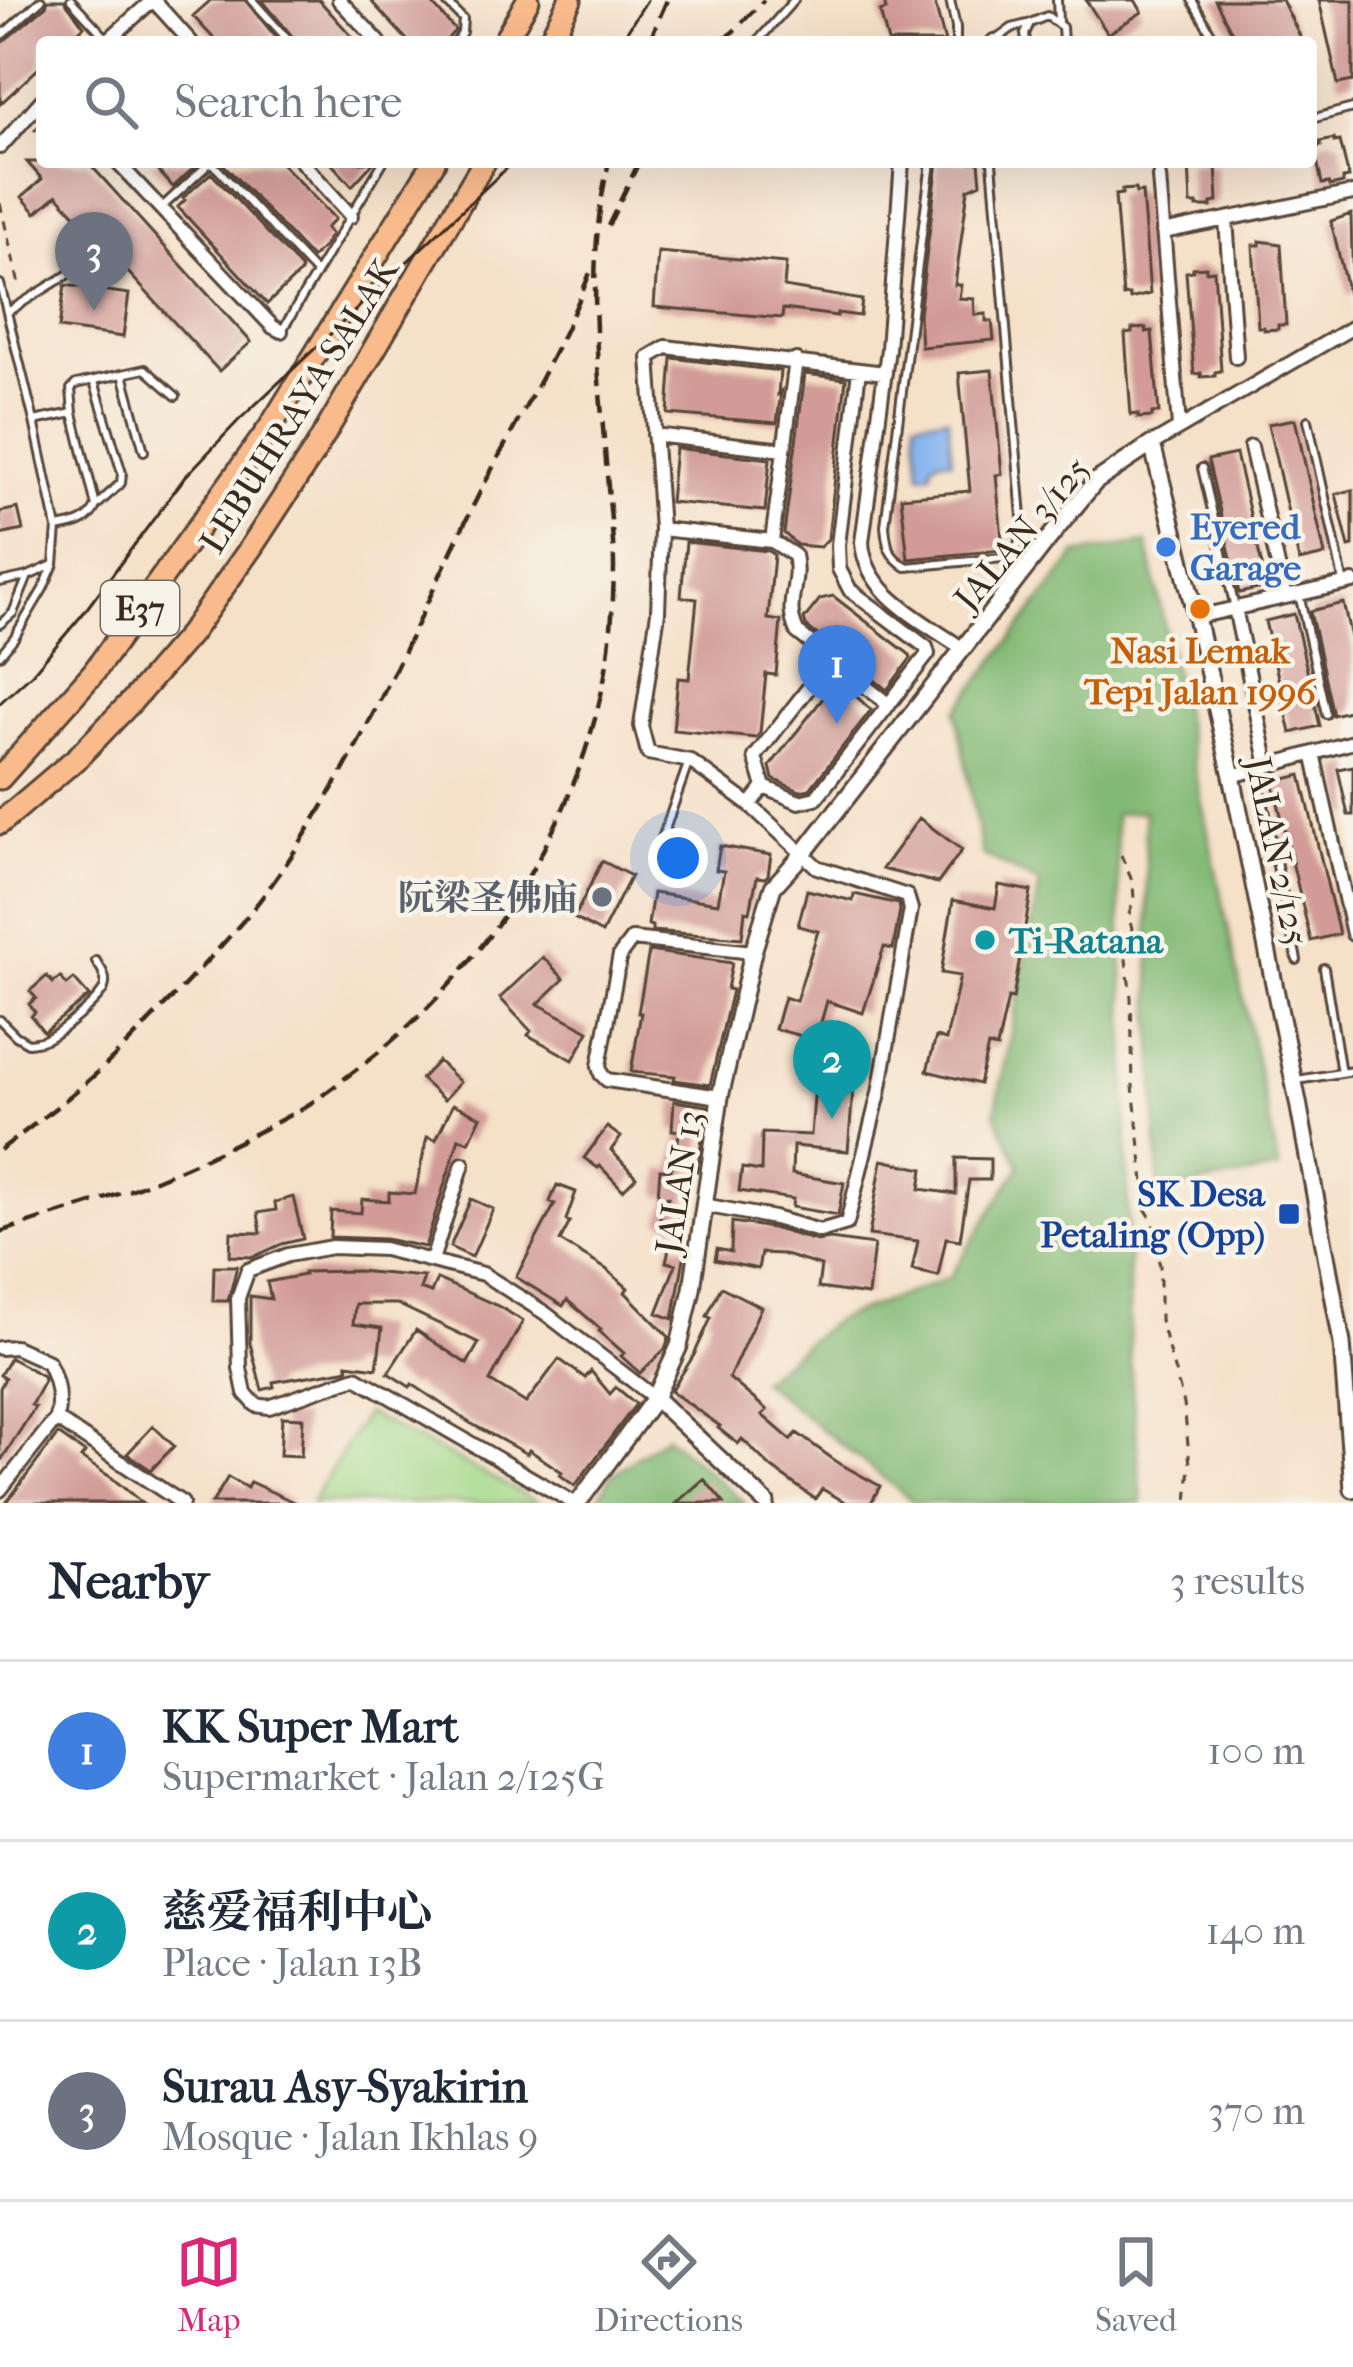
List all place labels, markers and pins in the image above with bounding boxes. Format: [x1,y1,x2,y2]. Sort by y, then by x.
pin: 3 [55,212,133,311]
place label: Eyered Garage [1190,506,1301,589]
marker: Eyered Garage [1153,534,1179,560]
marker: Nasi Lemak Tepi Jalan 1996 [1187,596,1213,622]
pin: 1 [798,625,876,724]
place label: Nasi Lemak Tepi Jalan 1996 [1083,630,1317,713]
place label: 阮梁圣佛庙 [398,877,578,919]
marker: 阮梁圣佛庙 [589,884,615,910]
place label: Ti-Ratana [1008,920,1164,962]
marker: Ti-Ratana [972,927,998,953]
pin: 2 [793,1020,871,1119]
place label: SK Desa Petaling (Opp) [1040,1173,1266,1256]
marker: SK Desa Petaling (Opp) [1276,1201,1302,1227]

